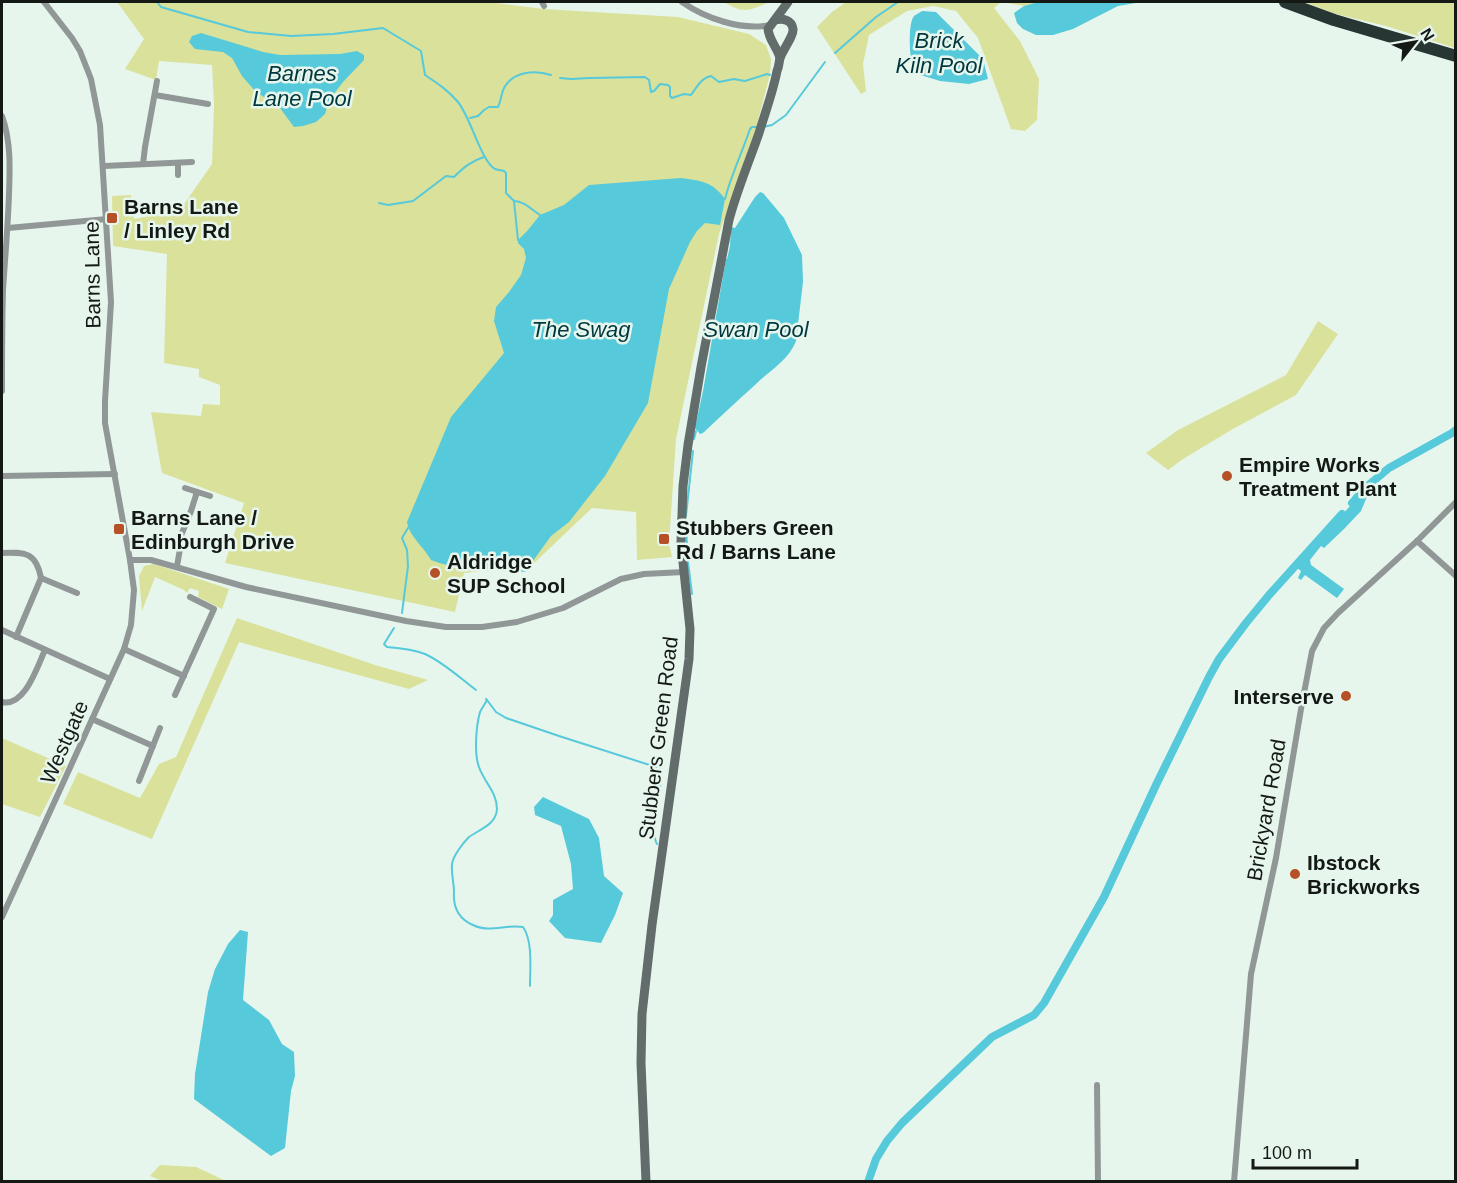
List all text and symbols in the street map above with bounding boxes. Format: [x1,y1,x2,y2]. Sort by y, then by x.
north arrow [1385,12,1445,72]
text: N [1417,25,1438,44]
water label: Brick Kiln Pool [896,28,984,78]
water label: Barnes Lane Pool [252,61,353,111]
place label: Barns Lane / Linley Rd [124,195,238,242]
marker: Barns Lane / Linley Rd [105,211,119,225]
street label: Barns Lane [80,221,104,329]
water label: The Swag [531,317,631,342]
water label: Swan Pool [703,317,810,342]
place label: Empire Works Treatment Plant [1239,453,1397,500]
marker: Empire Works Treatment Plant [1220,469,1234,483]
place label: Barns Lane / Edinburgh Drive [131,506,294,553]
place label: Stubbers Green Rd / Barns Lane [676,516,836,563]
marker: Barns Lane / Edinburgh Drive [112,522,126,536]
marker: Stubbers Green Rd / Barns Lane [657,532,671,546]
place label: Aldridge SUP School [447,550,566,597]
marker: Aldridge SUP School [428,566,442,580]
street label: Stubbers Green Road [634,635,682,841]
place label: Interserve [1234,685,1334,708]
marker: Interserve [1339,689,1353,703]
street label: Westgate [36,697,92,787]
street label: Brickyard Road [1242,737,1290,883]
place label: Ibstock Brickworks [1307,851,1420,898]
marker: Ibstock Brickworks [1288,867,1302,881]
scale bar [1253,1132,1356,1170]
text: 100 m [1262,1143,1312,1163]

